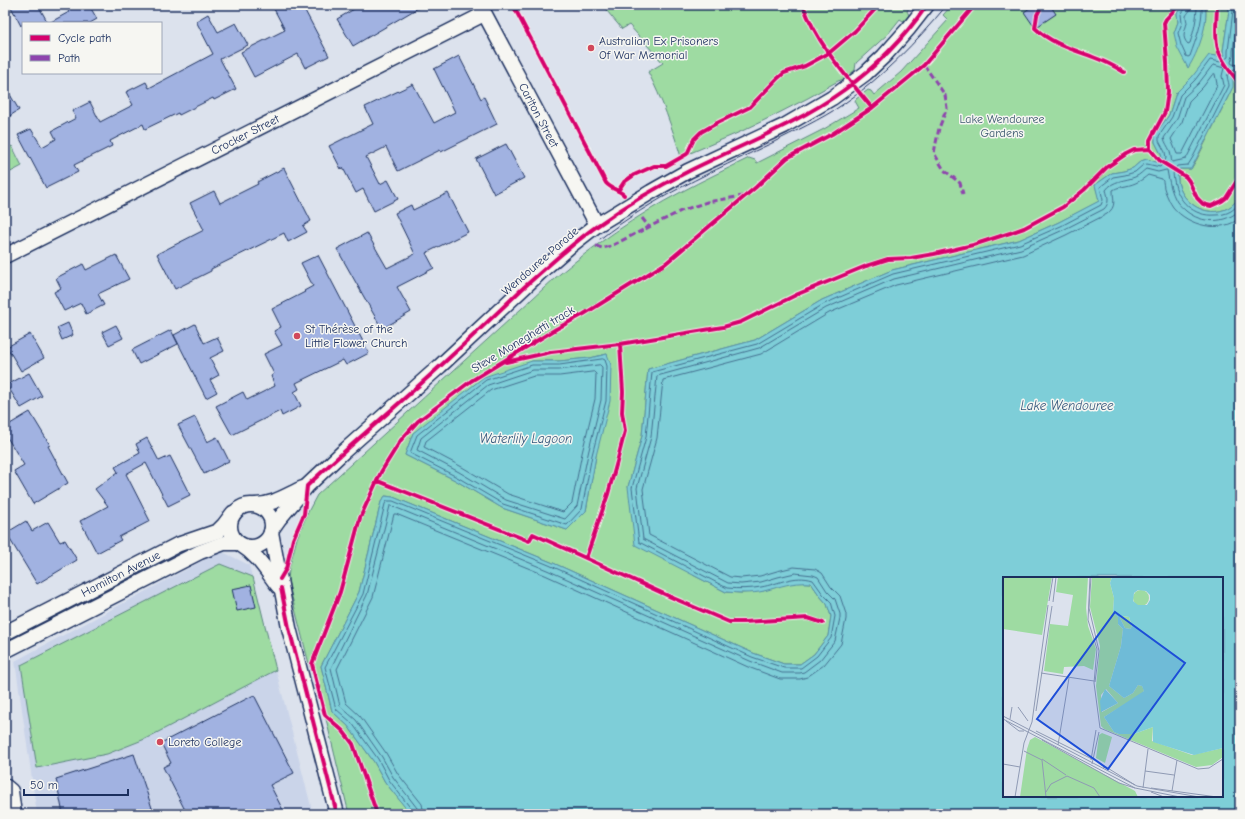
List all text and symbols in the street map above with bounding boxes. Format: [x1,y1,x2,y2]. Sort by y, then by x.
legend [22,22,162,74]
text: Cycle path [58,31,111,45]
place label: Australian Ex Prisoners Of War Memorial [599,34,718,62]
marker: Australian Ex Prisoners Of War Memorial [586,43,596,53]
text: Path [58,51,80,65]
street label: Carlton Street [516,81,562,151]
street label: Crocker Street [209,111,282,158]
park label: Lake Wendouree Gardens [959,112,1045,140]
street label: Wendouree Parade [499,224,581,298]
street label: Steve Moneghetti track [469,303,577,375]
place label: St Thérèse of the Little Flower Church [305,322,407,350]
marker: St Thérèse of the Little Flower Church [292,331,302,341]
water label: Lake Wendouree [1020,398,1114,413]
water label: Waterlily Lagoon [480,431,572,446]
street label: Hamilton Avenue [79,548,163,600]
inset map [1003,577,1223,797]
place label: Loreto College [168,735,242,749]
marker: Loreto College [155,737,165,747]
scale bar [24,771,128,797]
text: 50 m [30,778,58,792]

